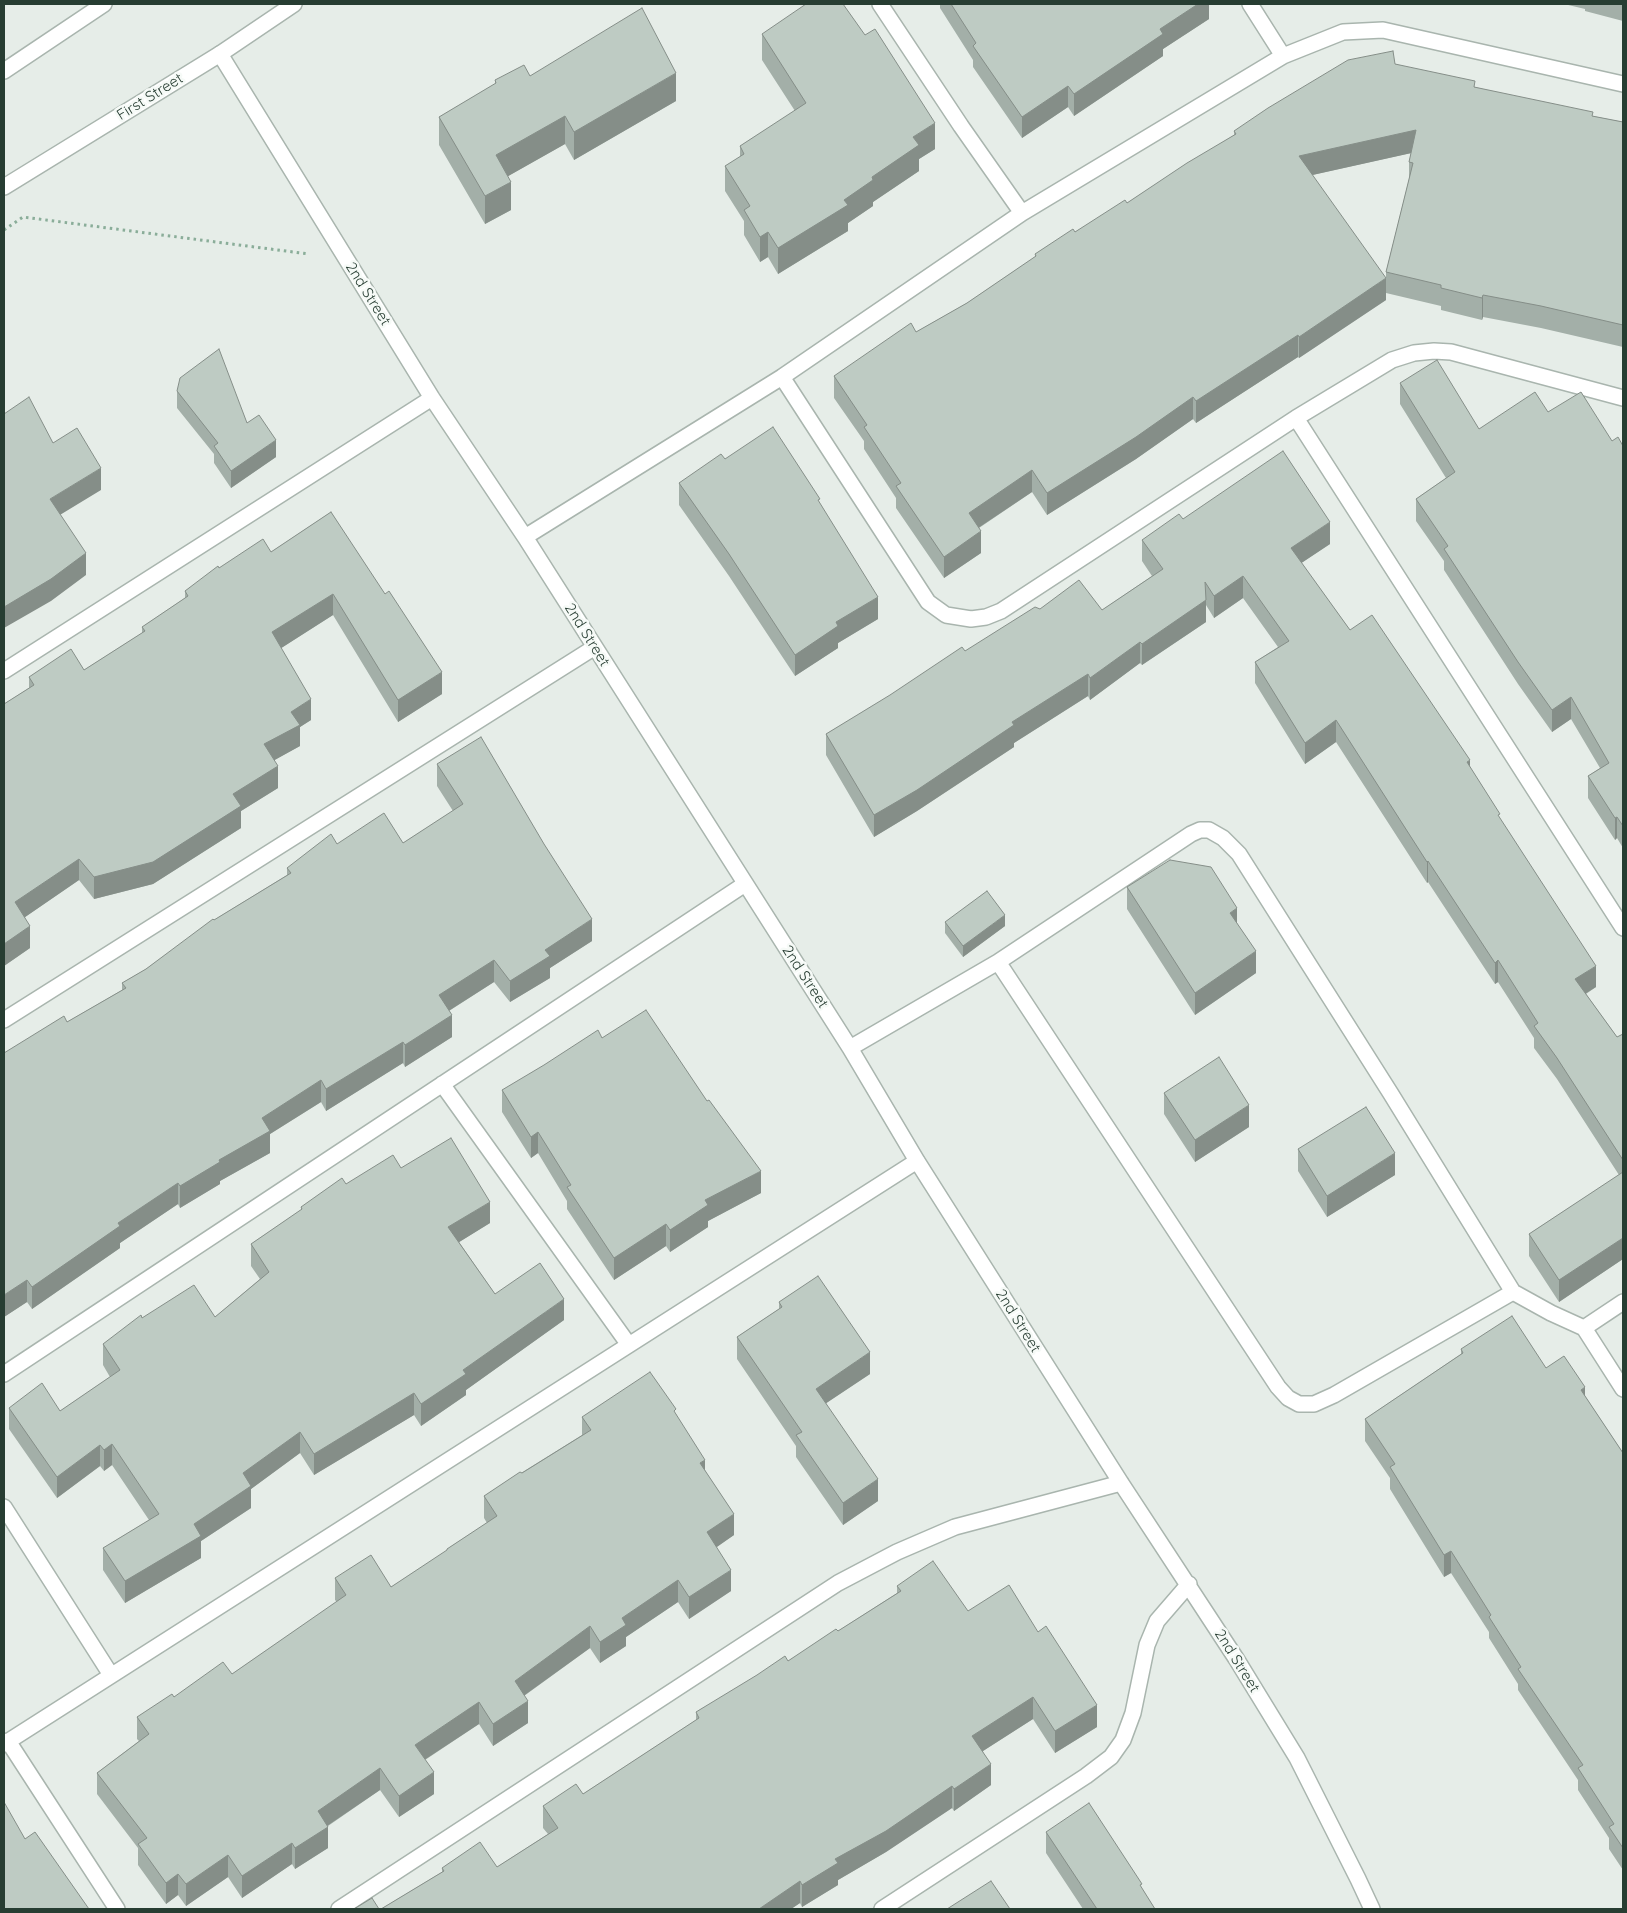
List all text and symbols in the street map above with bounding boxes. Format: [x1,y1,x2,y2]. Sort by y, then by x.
street label: First Street [114,70,186,124]
street label: 2nd Street [342,259,394,329]
street label: 2nd Street [561,600,613,670]
street label: 2nd Street [778,942,832,1012]
street label: 2nd Street [992,1286,1044,1356]
street label: 2nd Street [1211,1626,1263,1696]

